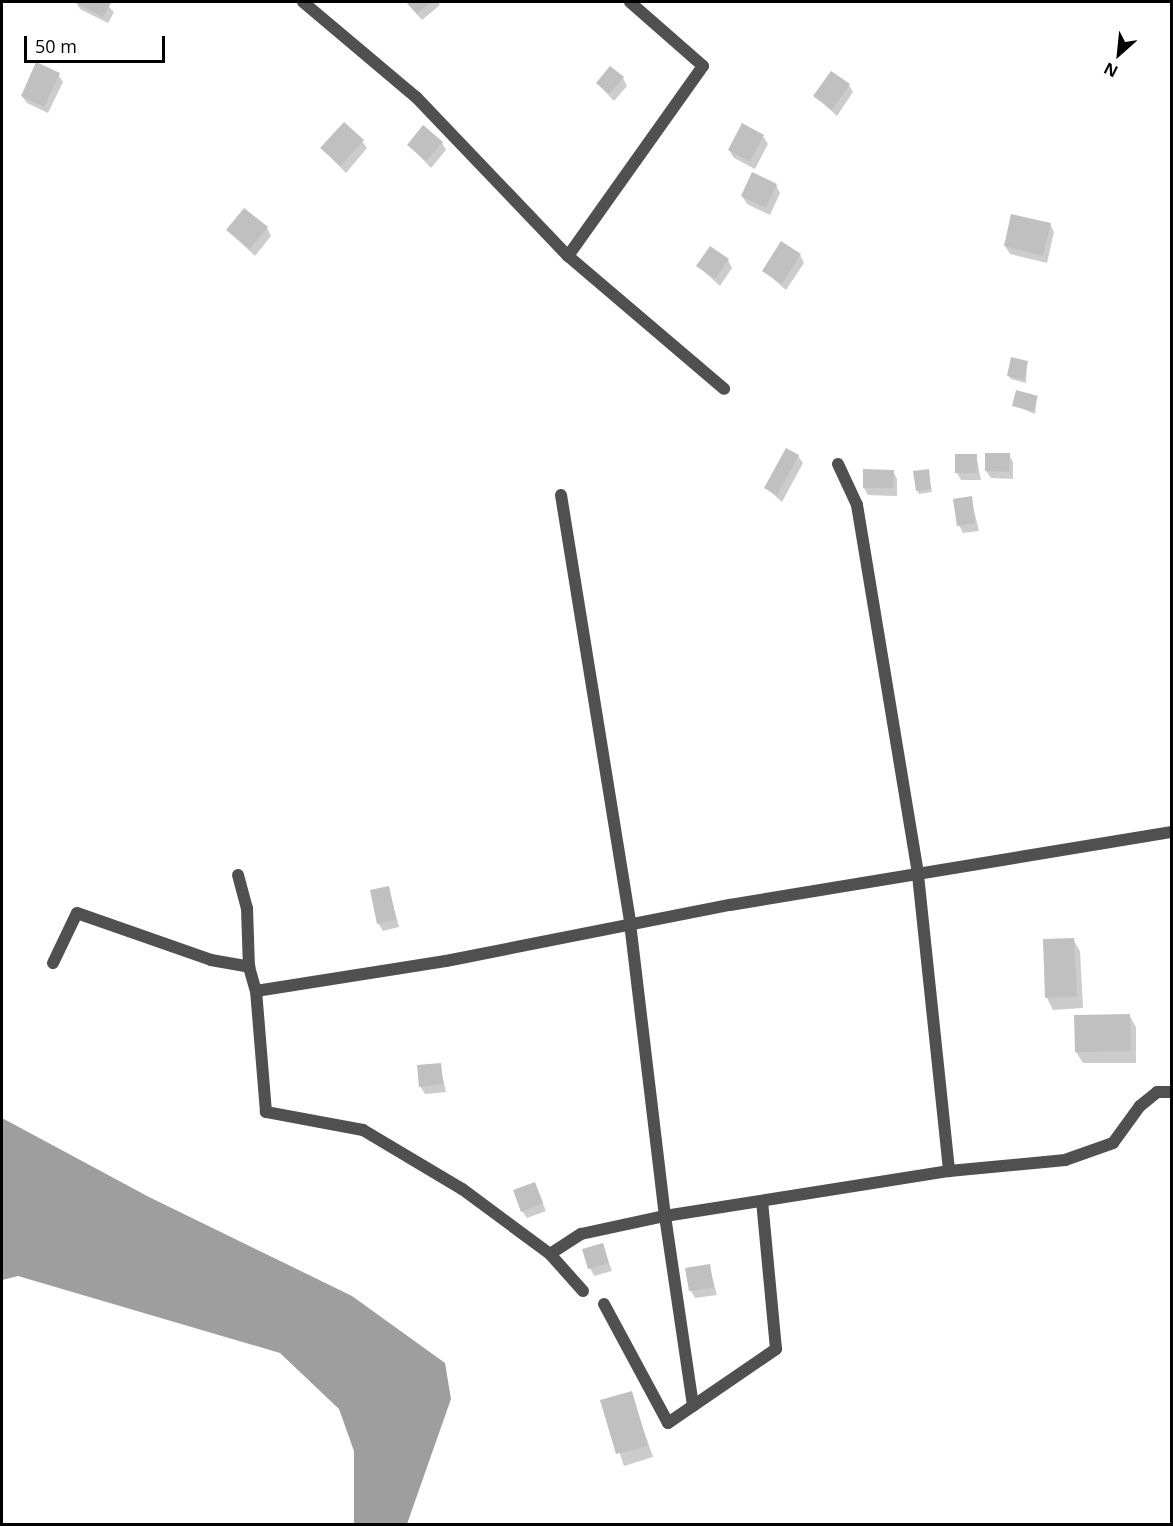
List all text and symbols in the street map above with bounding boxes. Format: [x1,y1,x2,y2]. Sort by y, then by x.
scale bar [27,24,168,62]
north arrow [1089,24,1149,84]
text: 50 m [35,34,77,58]
text: N [1100,57,1122,83]

